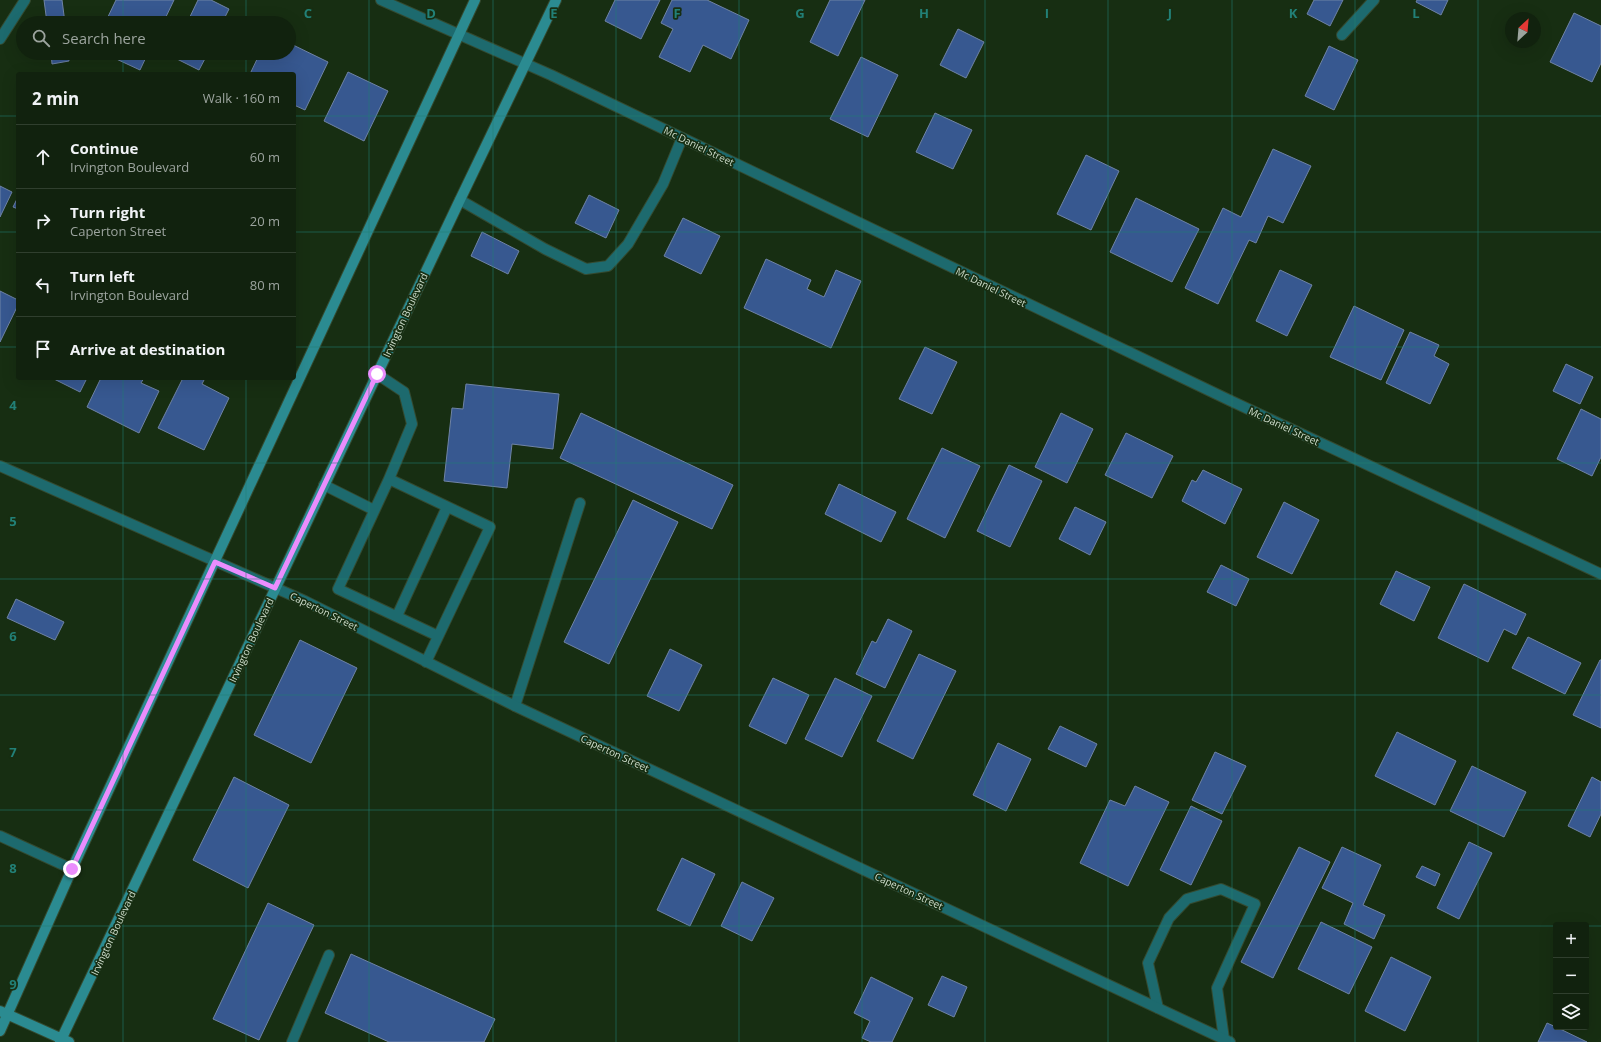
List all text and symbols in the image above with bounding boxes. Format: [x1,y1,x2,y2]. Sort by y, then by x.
text: C [304,4,312,22]
text: D [426,4,436,22]
text: E [550,4,558,22]
text: F [673,4,681,22]
text: G [795,4,805,22]
text: H [919,4,929,22]
text: I [1045,4,1049,22]
text: J [1167,4,1172,22]
text: K [1289,4,1298,22]
text: L [1412,4,1420,22]
north arrow [1505,12,1541,48]
search box [16,16,296,60]
icon: search [30,27,52,49]
text: Search here [62,28,146,48]
text: 2 min [32,87,79,110]
text: Walk · 160 m [203,89,280,107]
street label: Mc Daniel Street [662,123,737,169]
text: Continue [70,138,138,158]
icon: ahead [32,146,54,168]
text: 60 m [250,148,280,166]
text: Irvington Boulevard [70,158,189,176]
text: Turn right [70,202,145,222]
icon: right [32,210,54,232]
text: 20 m [250,212,280,230]
text: Caperton Street [70,222,166,240]
street label: Mc Daniel Street [954,264,1029,310]
text: Turn left [70,266,135,286]
street label: Irvington Boulevard [379,270,431,360]
icon: left [32,274,54,296]
text: 80 m [250,276,280,294]
text: Irvington Boulevard [70,286,189,304]
icon: arrive [32,338,54,360]
text: Arrive at destination [70,339,225,359]
route start [368,365,386,383]
text: 4 [9,396,17,414]
street label: Mc Daniel Street [1246,403,1322,449]
text: 5 [9,512,17,530]
street label: Caperton Street [288,589,361,634]
street label: Irvington Boulevard [225,595,277,685]
text: 6 [9,627,17,645]
street label: Caperton Street [579,731,652,775]
text: 7 [9,743,17,761]
text: 8 [9,859,17,877]
route end [63,860,81,878]
street label: Caperton Street [873,869,946,913]
street label: Irvington Boulevard [87,888,139,978]
map controls [1553,922,1589,1030]
button: + [1553,922,1589,958]
button: − [1553,958,1589,994]
text: 9 [9,975,17,993]
button: layers [1553,994,1589,1030]

